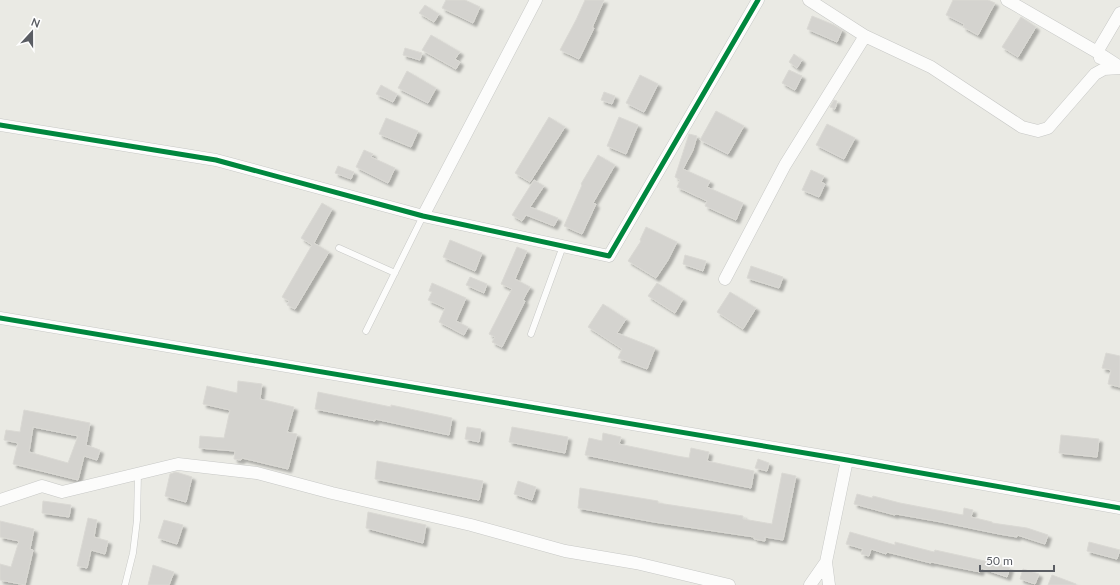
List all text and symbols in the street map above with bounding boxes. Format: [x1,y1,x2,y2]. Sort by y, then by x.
north arrow [12,12,52,52]
text: N [29,15,42,30]
scale bar [980,547,1054,573]
text: 50 m [986,553,1013,568]

